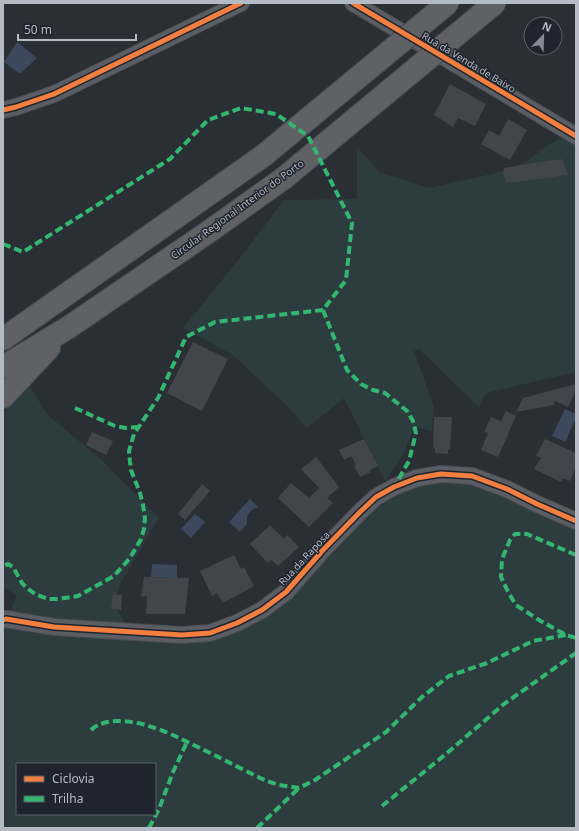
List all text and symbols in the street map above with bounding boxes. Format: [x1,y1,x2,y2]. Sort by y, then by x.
scale bar [18,16,136,42]
north arrow [523,16,563,56]
text: N [540,18,554,35]
text: 50 m [24,21,52,38]
street label: Rua da Venda de Baixo [419,28,519,96]
street label: Circular Regional Interior do Porto [168,156,306,262]
street label: Rua da Raposa [275,528,333,588]
legend [16,763,156,815]
text: Ciclovia [52,770,94,787]
text: Trilha [52,790,83,807]

